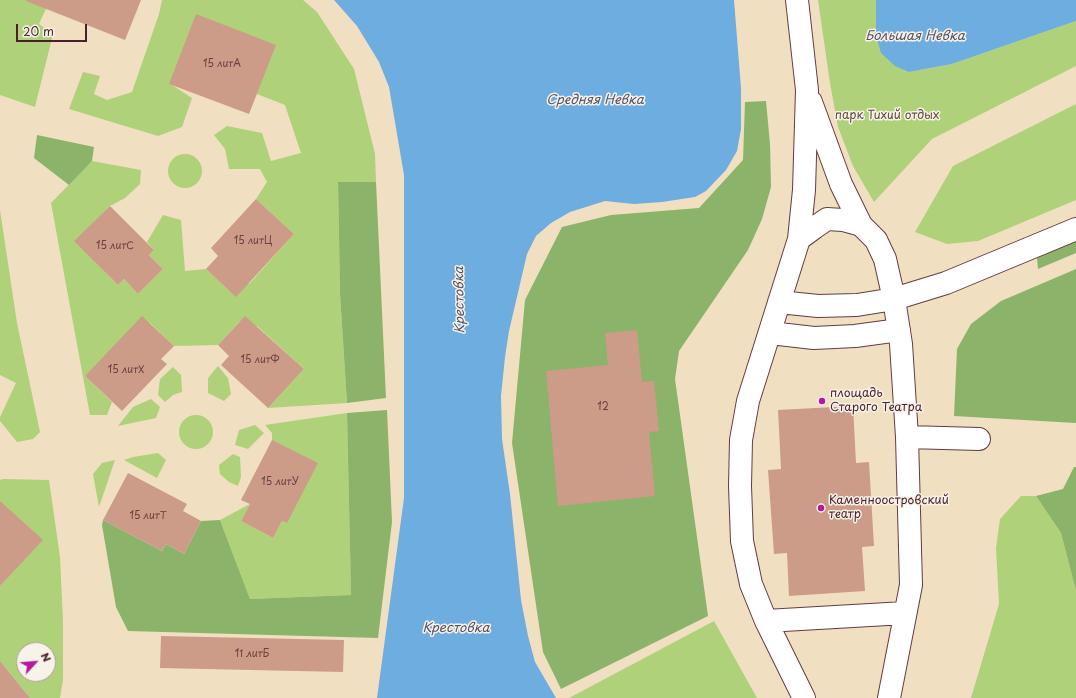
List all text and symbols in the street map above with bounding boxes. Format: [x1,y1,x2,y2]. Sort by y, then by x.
scale bar [18,16,89,42]
text: 20 m [23,22,54,40]
water label: Большая Невка [865,28,965,44]
house number: 15 литА [203,58,241,70]
water label: Средняя Невка [546,92,644,108]
park label: парк Тихий отдых [835,109,939,123]
house number: 15 литЦ [234,235,272,247]
house number: 15 литС [96,240,134,252]
water label: Крестовка [452,266,468,334]
house number: 15 литФ [241,354,279,366]
house number: 15 литХ [108,364,144,376]
place label: площадь Старого Театра [830,387,922,415]
marker: площадь Старого Театра [817,396,827,406]
house number: 12 [597,401,609,413]
house number: 15 литУ [261,476,299,488]
place label: Каменноостровский театр [829,494,949,522]
marker: Каменноостровский театр [816,503,826,513]
house number: 15 литТ [129,510,167,522]
water label: Крестовка [422,620,490,636]
north arrow [16,642,56,682]
house number: 11 литБ [235,648,269,660]
text: N [37,649,56,665]

